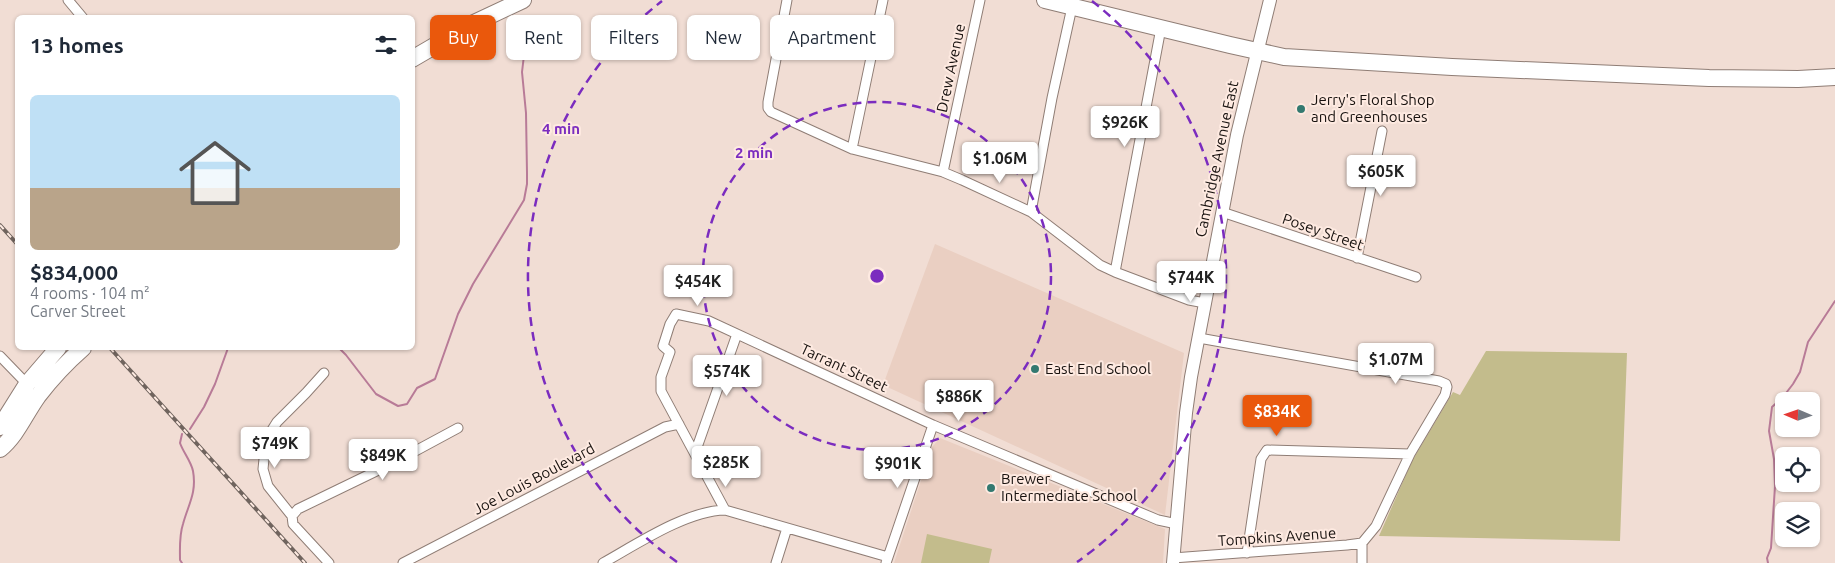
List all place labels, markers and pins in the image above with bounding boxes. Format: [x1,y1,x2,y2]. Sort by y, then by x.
place label: Jerry's Floral Shop and Greenhouses [1311,91,1434,125]
marker: Jerry's Floral Shop and Greenhouses [1295,103,1307,115]
pin: $926K [1090,106,1160,148]
pin: $1.06M [959,142,1041,184]
pin: $605K [1346,154,1416,197]
pin: $744K [1156,260,1226,303]
pin: $454K [663,264,733,307]
centre of rings [868,267,886,285]
pin: $1.07M [1355,342,1437,385]
pin: $574K [692,354,762,397]
place label: East End School [1045,360,1151,377]
marker: East End School [1029,363,1041,375]
pin: $886K [924,380,994,422]
pin: $834K [1242,394,1312,437]
pin: $749K [240,426,310,469]
pin: $849K [348,438,418,481]
pin: $285K [691,446,761,488]
pin: $901K [863,446,933,489]
place label: Brewer Intermediate School [1001,470,1137,504]
marker: Brewer Intermediate School [985,482,997,494]

